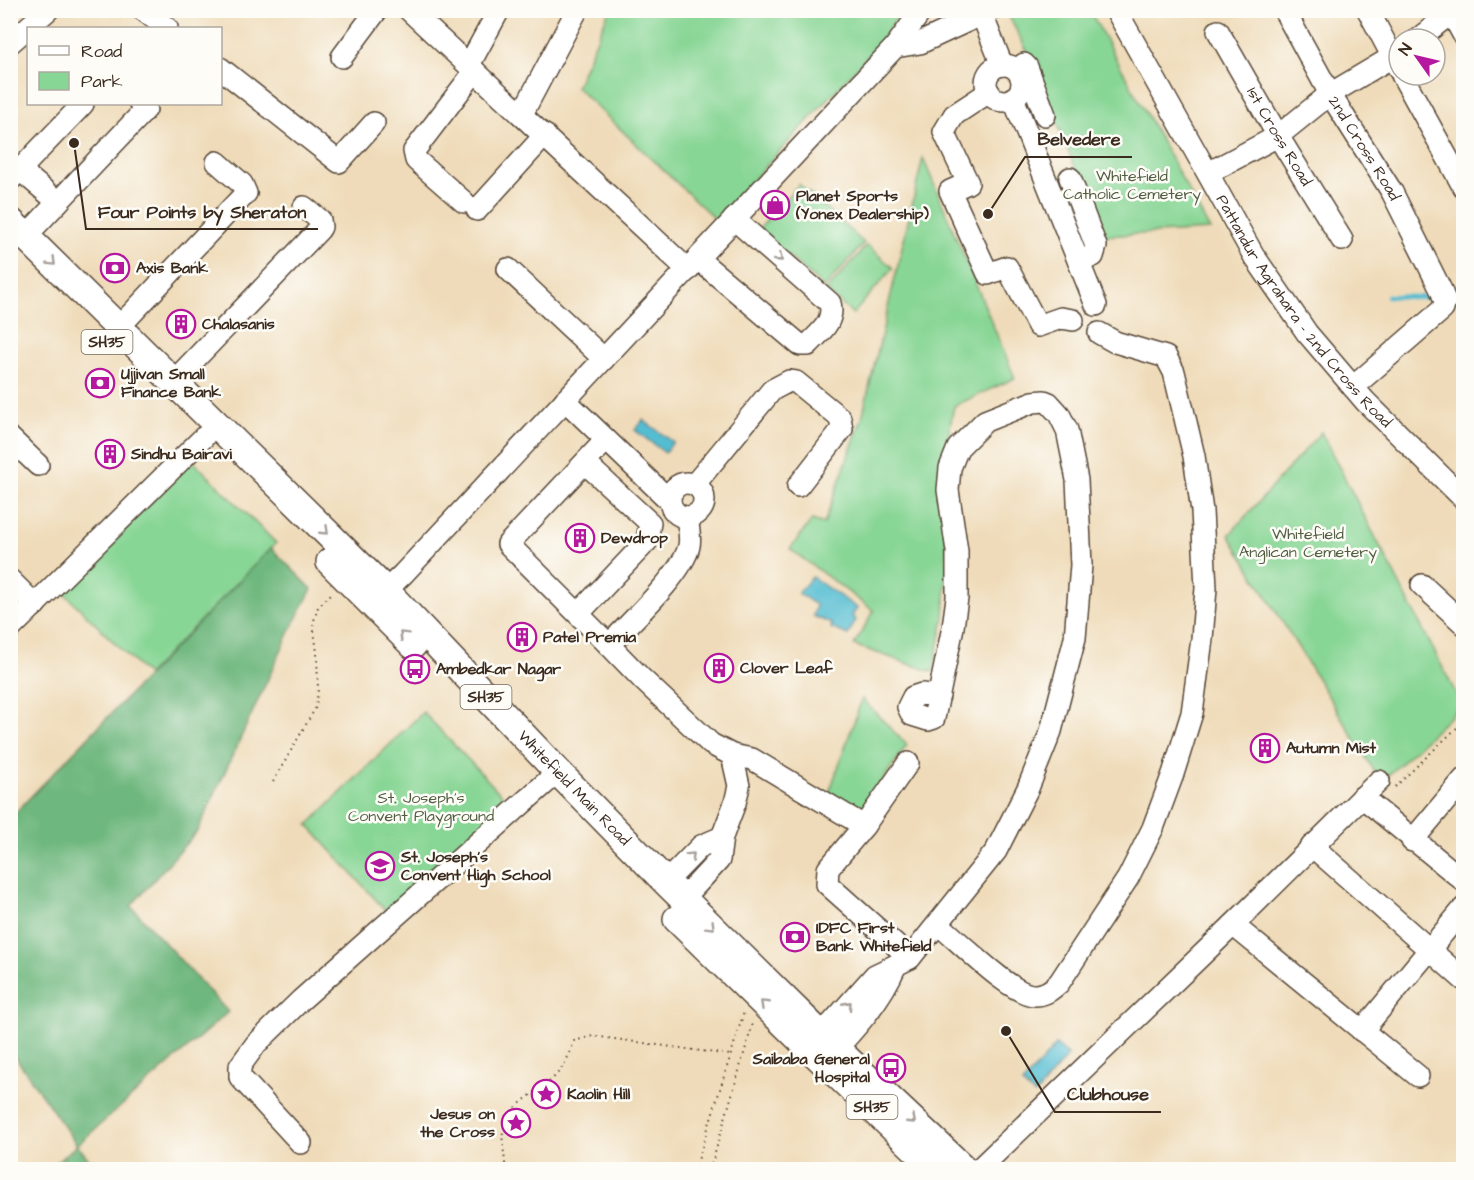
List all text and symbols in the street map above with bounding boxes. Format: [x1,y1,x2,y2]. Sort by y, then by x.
legend [27,27,222,105]
north arrow [1387,27,1447,87]
text: Road [81,39,122,64]
text: N [1393,39,1417,59]
text: Park [81,69,123,94]
street label: 1st Cross Road [1241,83,1317,190]
street label: 2nd Cross Road [1323,92,1406,204]
callout: Belvedere [1025,121,1132,157]
text: Belvedere [1037,127,1121,152]
park label: Whitefield Catholic Cemetery [1063,165,1201,206]
place label: Planet Sports (Yonex Dealership) [795,185,929,225]
shop icon: Planet Sports (Yonex Dealership) [759,189,791,221]
street label: Pattandur Agrahara - 2nd Cross Road [1211,191,1397,433]
callout: Four Points by Sheraton [86,193,318,229]
text: Four Points by Sheraton [98,200,306,226]
one-way arrow [772,251,782,262]
bank icon: Axis Bank [99,252,131,284]
one-way arrow [45,255,56,265]
place label: Axis Bank [136,257,208,279]
building icon: Chalasanis [165,308,197,340]
place label: Chalasanis [202,313,275,335]
road number: SH35 [82,330,132,354]
place label: Ujjivan Small Finance Bank [121,363,221,403]
bank icon: Ujjivan Small Finance Bank [84,367,116,399]
building icon: Sindhu Bairavi [94,438,126,470]
place label: Sindhu Bairavi [130,443,233,465]
building icon: Dewdrop [564,522,596,554]
park label: Whitefield Anglican Cemetery [1239,523,1377,564]
one-way arrow [318,524,329,535]
place label: Dewdrop [601,527,668,549]
building icon: Patel Premia [506,621,538,653]
place label: Patel Premia [543,626,637,648]
one-way arrow [399,632,410,642]
building icon: Clover Leaf [703,652,735,684]
bus stop icon: Ambedkar Nagar [399,653,431,685]
place label: Clover Leaf [740,657,833,679]
place label: Ambedkar Nagar [436,658,561,682]
road number: SH35 [460,685,512,709]
street label: Whitefield Main Road [513,725,635,851]
building icon: Autumn Mist [1249,732,1281,764]
place label: Autumn Mist [1286,737,1377,759]
park label: St. Joseph's Convent Playground [348,787,494,828]
place label: St. Joseph's Convent High School [400,846,551,888]
school or university icon: St. Joseph's Convent High School [364,850,396,882]
one-way arrow [684,852,695,863]
place label: IDFC First Bank Whitefield [816,917,932,957]
one-way arrow [703,919,714,930]
bank icon: IDFC First Bank Whitefield [779,921,811,953]
one-way arrow [760,1001,771,1012]
one-way arrow [841,1001,852,1012]
place label: Saibaba General Hospital [752,1048,870,1088]
bus stop icon: Saibaba General Hospital [875,1052,907,1084]
callout: Clubhouse [1055,1076,1161,1112]
place icon: Kaolin Hill [530,1078,562,1110]
text: Clubhouse [1067,1082,1149,1107]
place label: Kaolin Hill [567,1083,631,1105]
road number: SH35 [846,1095,898,1119]
place label: Jesus on the Cross [419,1103,495,1143]
place icon: Jesus on the Cross [500,1107,532,1139]
one-way arrow [905,1112,916,1123]

